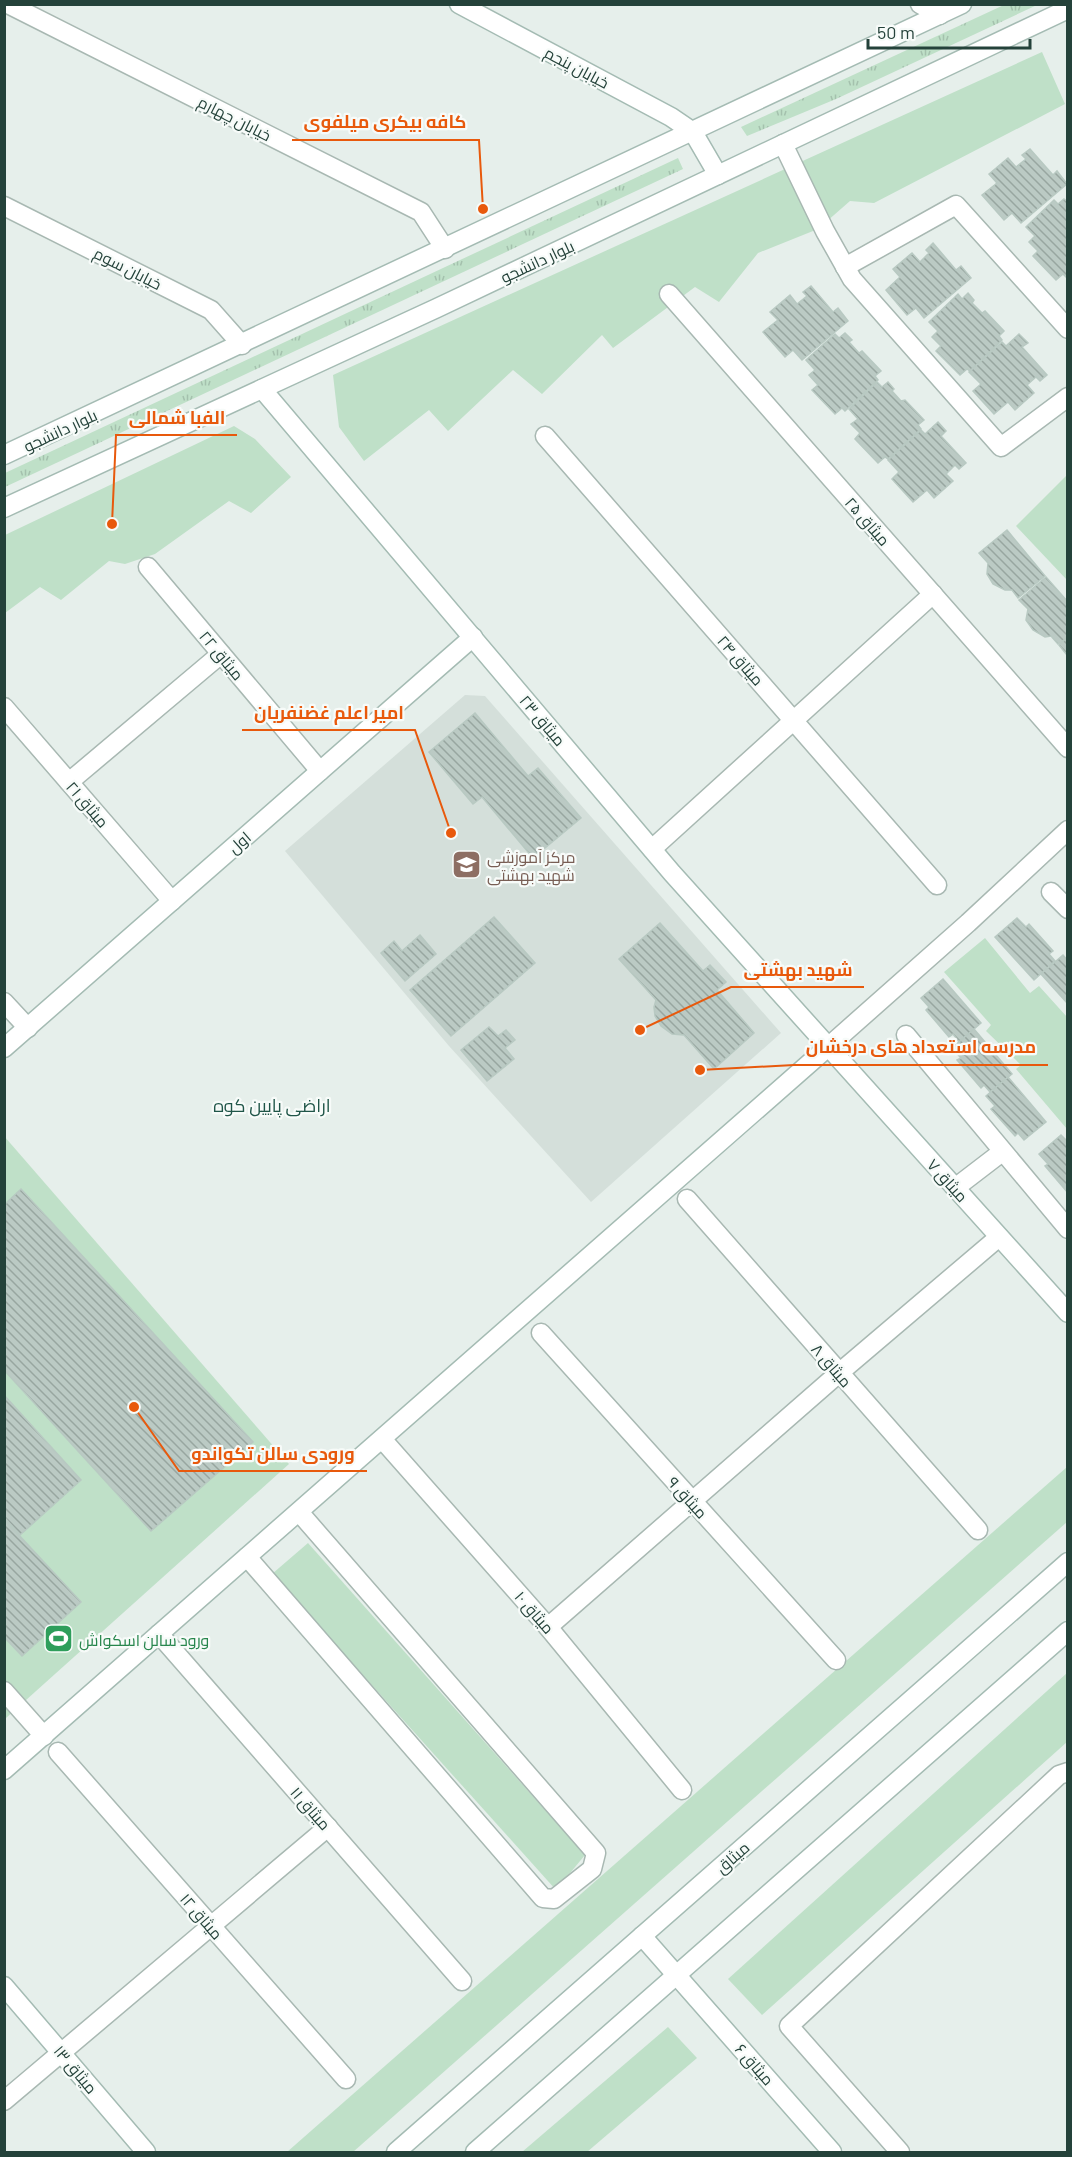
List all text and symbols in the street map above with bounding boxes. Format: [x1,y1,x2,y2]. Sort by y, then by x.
scale bar [868,12,1030,50]
text: 50 m [877,21,915,43]
street label: خیابان پنجم [540,42,613,95]
street label: خیابان چهارم [194,91,275,147]
callout: کافه بیکری میلفوی [292,104,479,140]
text: کافه بیکری میلفوی [304,110,466,133]
street label: بلوار دانشجو [497,236,577,287]
street label: خیابان سوم [90,243,165,296]
callout: الفبا شمالی [116,399,237,435]
street label: بلوار دانشجو [20,405,100,456]
text: الفبا شمالی [129,406,225,429]
street label: میثاق ۲۵ [840,493,894,551]
street label: میثاق ۲۲ [194,627,248,685]
street label: میثاق ۲۴ [712,631,768,690]
street label: میثاق ۲۳ [515,691,570,751]
callout: امیر اعلم غضنفریان [242,694,415,730]
text: امیر اعلم غضنفریان [254,701,404,725]
street label: میثاق ۲۱ [61,777,113,832]
street label: اول [224,827,255,858]
place label: مرکز آموزشی شهید بهشتی [487,847,575,886]
school or university icon: مرکز آموزشی شهید بهشتی [450,849,482,881]
callout: شهید بهشتی [731,951,864,987]
text: شهید بهشتی [743,958,853,981]
callout: مدرسه استعداد های درخشان [794,1029,1048,1065]
text: مدرسه استعداد های درخشان [806,1035,1036,1057]
district label: اراضی پایین کوه [213,1094,331,1118]
street label: میثاق ۷ [922,1155,972,1207]
street label: میثاق ۸ [806,1339,856,1392]
callout: ورودی سالن تکواندو [179,1435,367,1471]
text: ورودی سالن تکواندو [191,1442,355,1465]
street label: میثاق ۹ [663,1472,712,1523]
street label: میثاق ۱۰ [510,1587,559,1639]
sports icon: ورود سالن اسکواش [42,1623,74,1655]
place label: ورود سالن اسکواش [79,1630,209,1651]
street label: میثاق ۱۱ [285,1782,335,1835]
street label: میثاق [711,1837,754,1878]
street label: میثاق ۱۲ [175,1889,227,1944]
street label: میثاق ۶ [730,2039,778,2090]
street label: میثاق ۱۳ [49,2041,102,2098]

